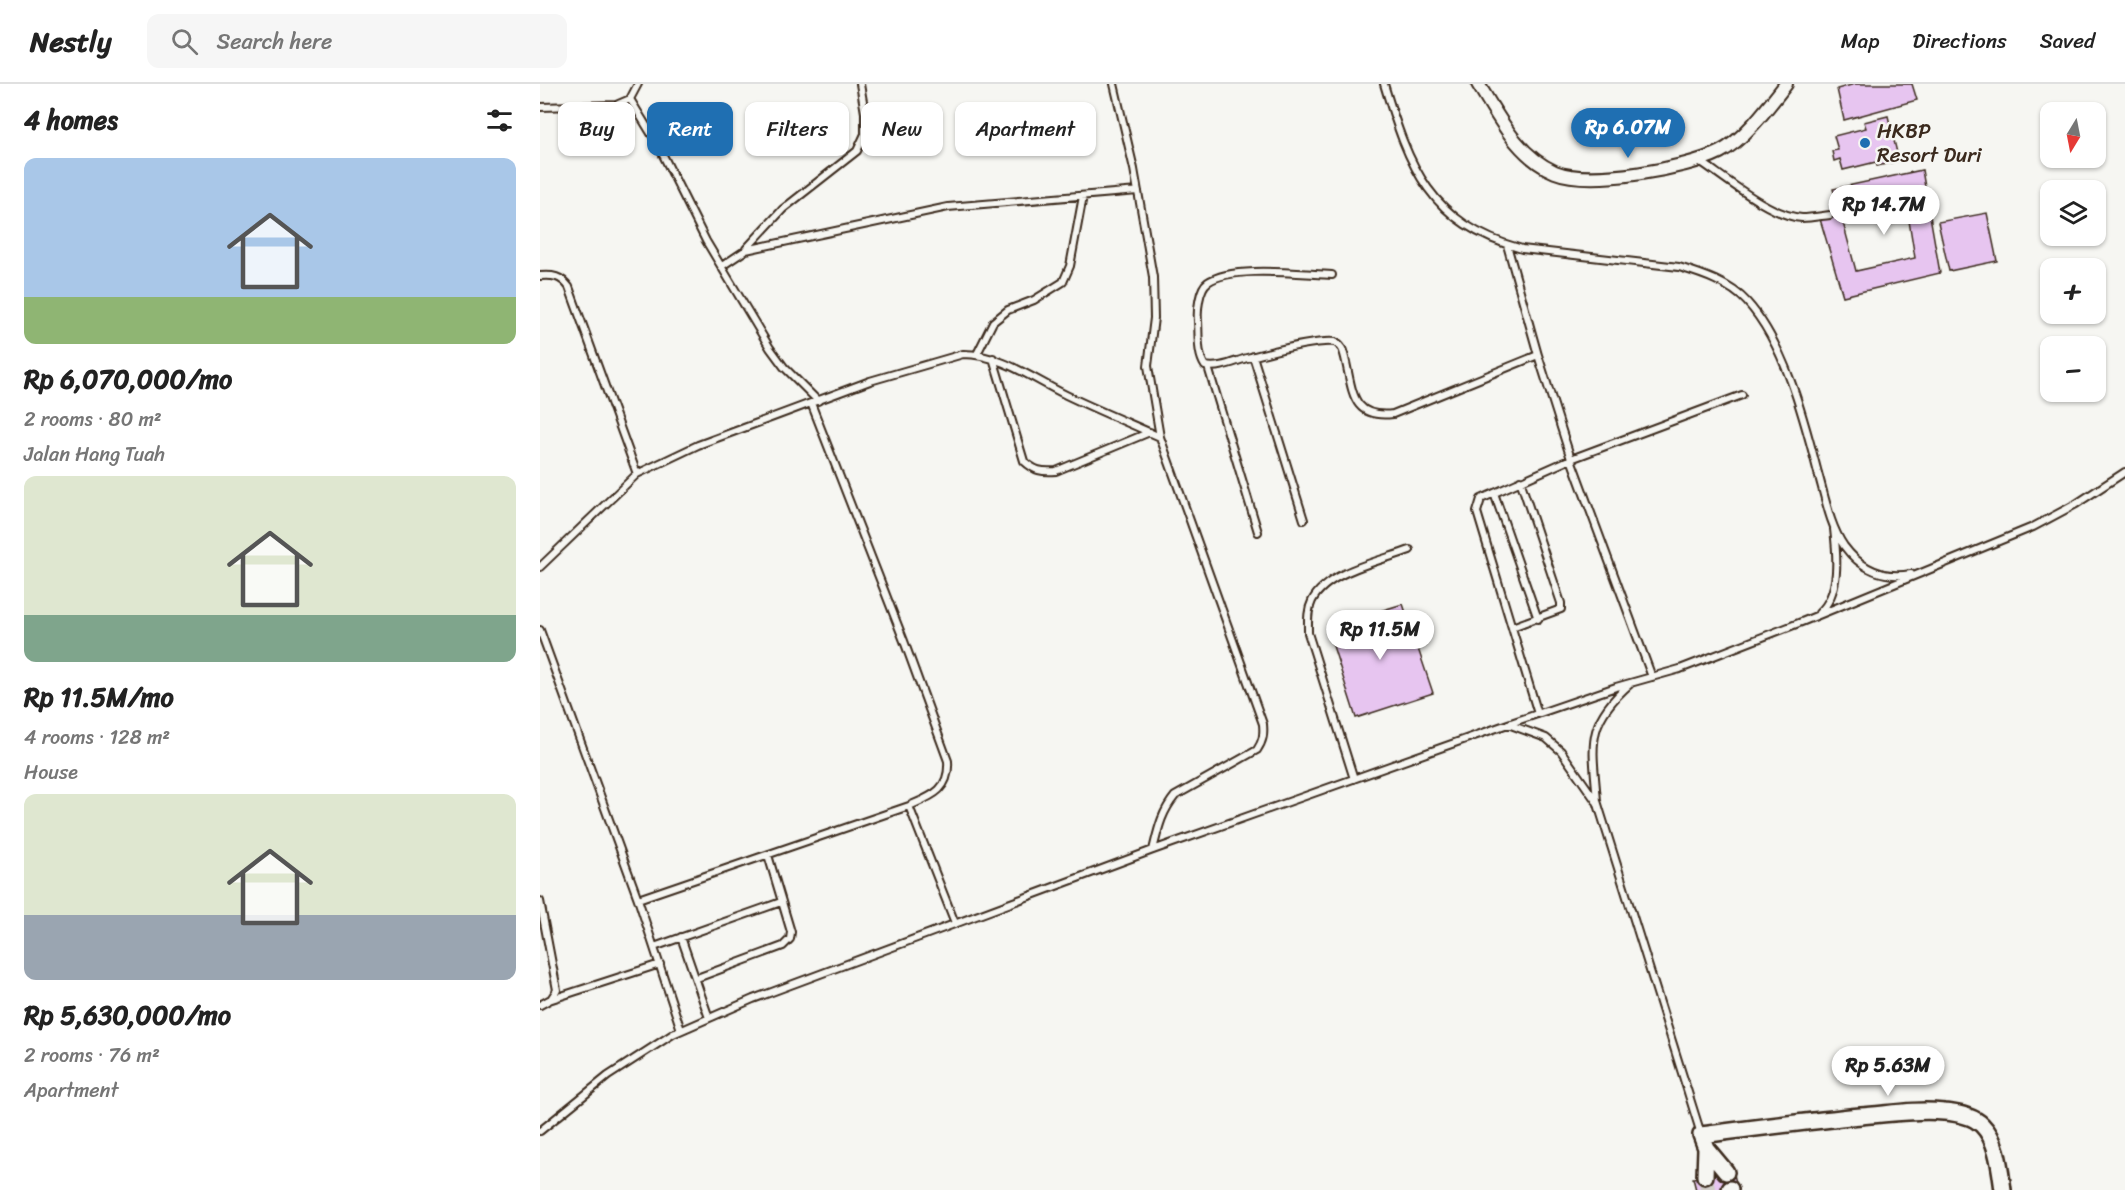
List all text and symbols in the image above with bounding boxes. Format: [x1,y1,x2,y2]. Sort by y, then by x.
search box [147,14,567,68]
text: Nestly [30,17,111,66]
text: Search here [216,22,332,61]
text: Map [1841,22,1879,60]
text: Directions [1912,22,2007,60]
text: Saved [2040,22,2095,60]
icon: search [168,25,201,58]
text: 4 homes [24,97,118,143]
chip: Buy [558,102,635,156]
chip: Rent [647,102,733,156]
chip: Filters [745,102,849,156]
chip: New [861,102,943,156]
chip: Apartment [955,102,1096,156]
north arrow [2040,102,2106,168]
map controls [2040,102,2106,402]
icon: filters [483,104,516,137]
pin: Rp 6.07M [1566,108,1690,159]
text: Rp 6.07M [1585,110,1671,145]
place label: HKBP Resort Duri [1877,112,1983,174]
marker: HKBP Resort Duri [1858,136,1872,150]
button: layers [2040,180,2106,246]
pin: Rp 14.7M [1822,185,1946,236]
text: Rp 14.7M [1843,187,1925,222]
icon: home [216,197,324,305]
button: + [2040,258,2106,324]
button: − [2040,336,2106,402]
text: Rp 6,070,000/mo [24,356,232,402]
text: 2 rooms · 80 m² [24,402,162,437]
text: Jalan Hang Tuah [24,437,165,472]
icon: home [216,515,324,623]
pin: Rp 11.5M [1318,610,1442,661]
text: Rp 11.5M [1340,612,1420,647]
text: Rp 11.5M/mo [24,674,174,720]
text: 4 rooms · 128 m² [24,720,170,755]
text: House [24,755,78,790]
icon: home [216,833,324,941]
text: Rp 5,630,000/mo [24,992,231,1038]
text: 2 rooms · 76 m² [24,1038,160,1073]
pin: Rp 5.63M [1826,1046,1950,1097]
text: Rp 5.63M [1846,1048,1930,1083]
text: Apartment [24,1073,118,1108]

